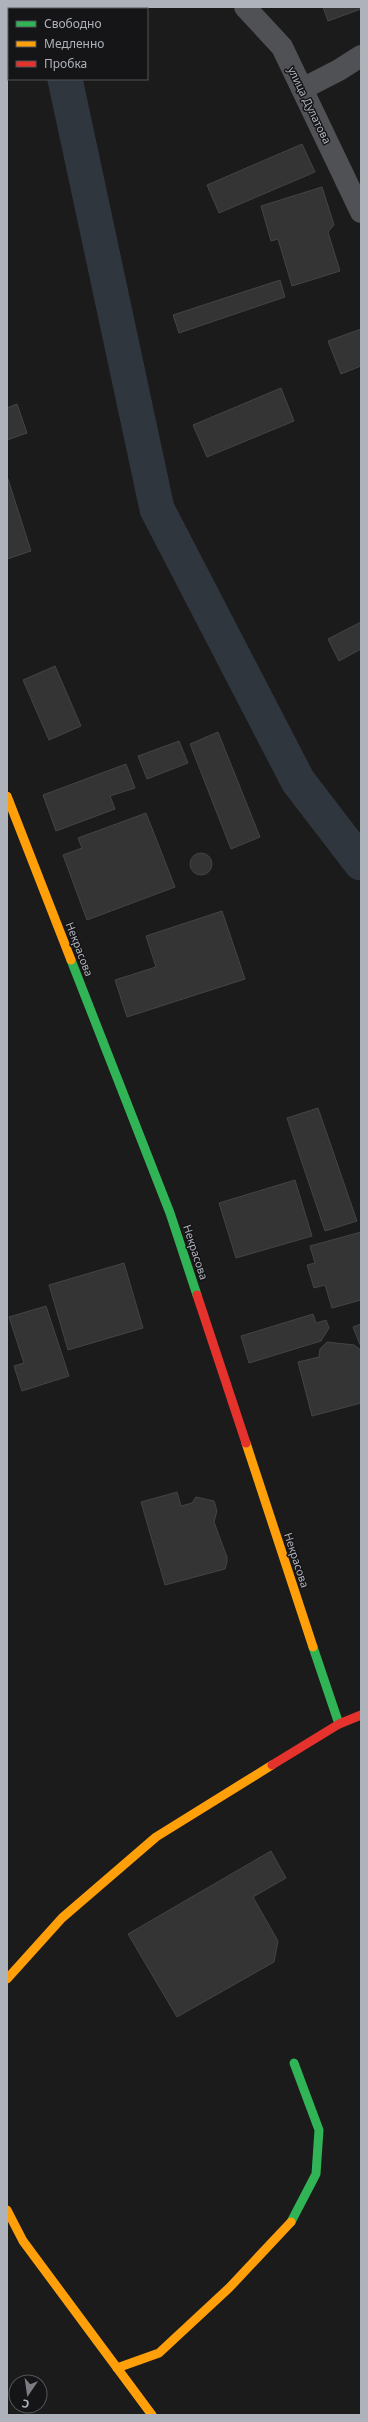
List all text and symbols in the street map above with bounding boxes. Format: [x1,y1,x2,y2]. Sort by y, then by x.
legend [8,8,148,80]
text: Свободно [44,15,102,32]
text: Медленно [44,35,104,52]
text: Пробка [44,55,87,72]
street label: улица Дулатова [285,64,335,146]
street label: Некрасова [63,920,97,978]
street label: Некрасова [180,1223,212,1281]
street label: Некрасова [281,1531,313,1589]
north arrow [8,2374,48,2414]
text: С [20,2396,31,2412]

